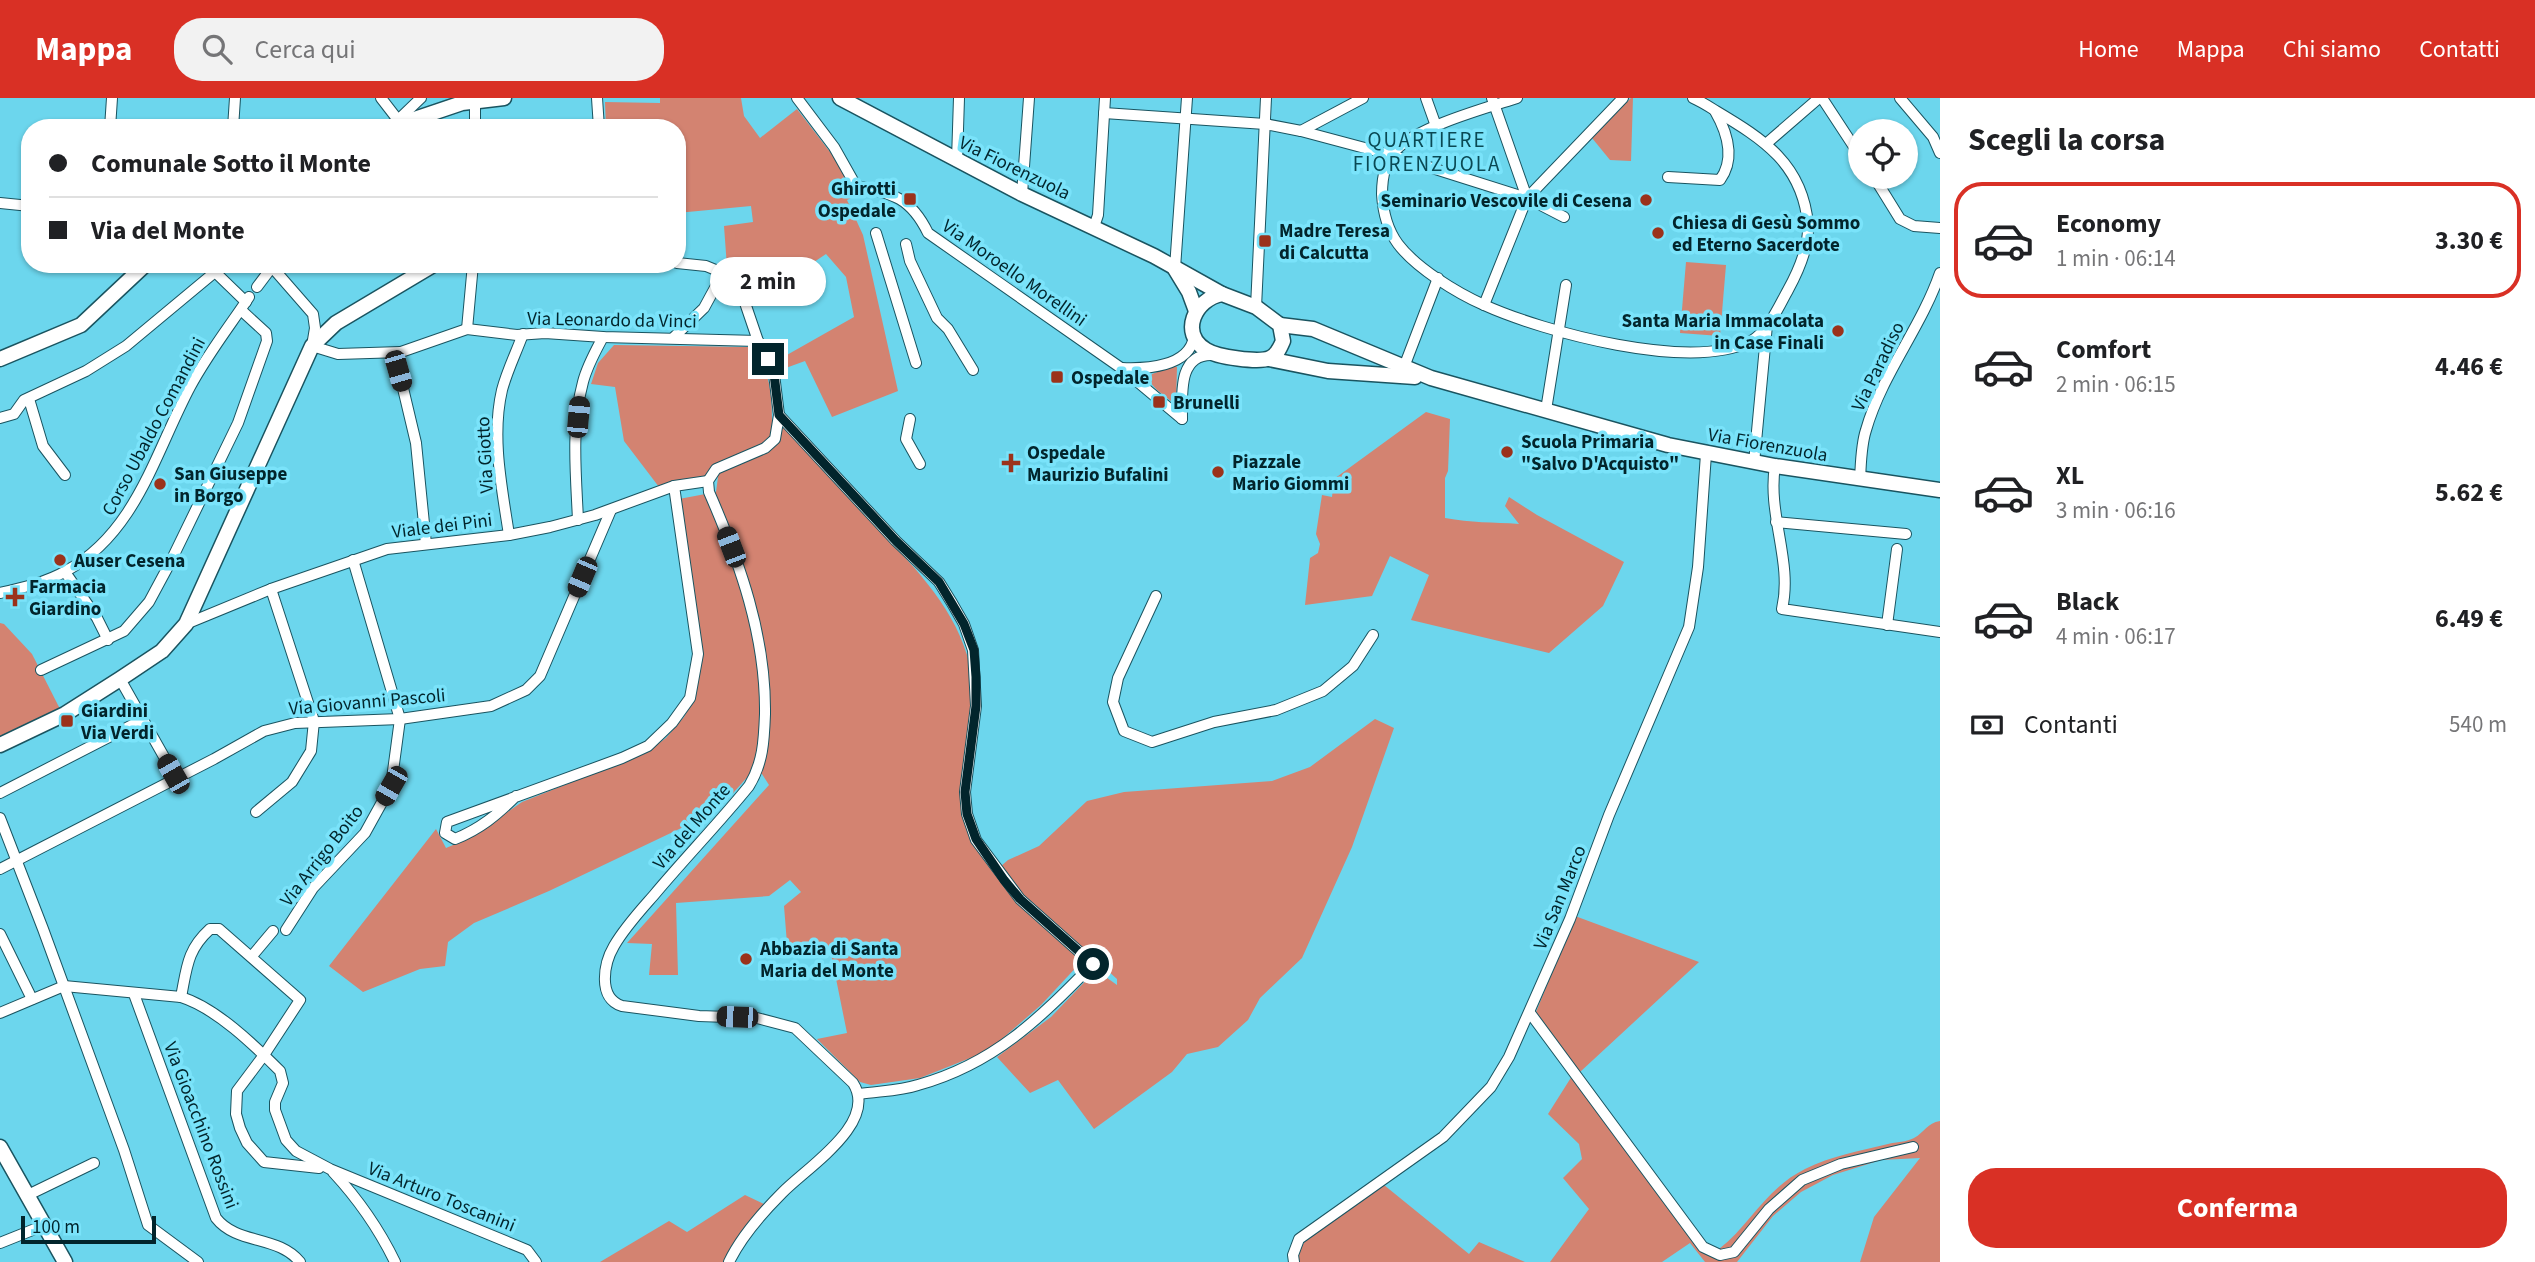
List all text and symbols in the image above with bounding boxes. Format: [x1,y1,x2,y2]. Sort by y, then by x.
search box [174,18,664,81]
text: Mappa [35,26,132,73]
icon: search [198,30,236,68]
text: Cerca qui [254,31,356,68]
text: Home [2078,32,2139,67]
text: Mappa [2177,32,2245,67]
text: Chi siamo [2283,32,2381,67]
text: Contatti [2419,32,2500,67]
text: Scegli la corsa [1968,117,2165,163]
map controls [1848,119,1918,189]
button: locate [1848,119,1918,189]
district label: QUARTIERE FIORENZUOLA [1353,125,1501,179]
street label: Via Fiorenzuola [954,130,1075,207]
text: Comunale Sotto il Monte [91,145,371,182]
place label: Ghirotti Ospedale [818,176,896,225]
place label: Seminario Vescovile di Cesena [1381,188,1632,215]
marker: Ghirotti Ospedale [902,191,918,207]
marker: Seminario Vescovile di Cesena [1638,192,1654,208]
text: Economy [2056,205,2161,242]
icon: car [1972,209,2035,272]
place label: Chiesa di Gesù Sommo ed Eterno Sacerdote [1672,210,1860,259]
text: Via del Monte [91,212,245,249]
street label: Via Moroello Morellini [936,213,1092,333]
place label: Madre Teresa di Calcutta [1279,218,1390,267]
text: 3.30 € [2435,222,2503,259]
marker: Chiesa di Gesù Sommo ed Eterno Sacerdote [1650,225,1666,241]
marker: Madre Teresa di Calcutta [1257,233,1273,249]
text: 1 min · 06:14 [2056,242,2176,275]
callout: 2 min [710,258,826,306]
text: 2 min [740,265,796,298]
street label: Via Leonardo da Vinci [527,306,697,335]
place label: Santa Maria Immacolata in Case Finali [1622,308,1824,357]
street label: Via Paradiso [1845,317,1912,416]
marker: Santa Maria Immacolata in Case Finali [1830,323,1846,339]
text: Comfort [2056,331,2151,368]
street label: Corso Ubaldo Comandini [96,333,213,521]
icon: car [1972,335,2035,398]
route end [752,343,784,375]
car [383,348,414,394]
text: 4.46 € [2435,348,2503,385]
place label: Ospedale [1071,365,1149,392]
text: 2 min · 06:15 [2056,368,2176,401]
marker: Ospedale [1049,369,1065,385]
place label: Brunelli [1173,390,1240,417]
marker: Brunelli [1151,394,1167,410]
car [566,395,591,439]
street label: Via Giotto [470,416,501,494]
street label: Via Fiorenzuola [1706,422,1830,469]
place label: Scuola Primaria "Salvo D'Acquisto" [1521,429,1679,478]
place label: Ospedale Maurizio Bufalini [1027,440,1169,489]
marker: Scuola Primaria "Salvo D'Acquisto" [1499,444,1515,460]
place label: Piazzale Mario Giommi [1232,449,1349,498]
marker: Ospedale Maurizio Bufalini [1001,453,1021,473]
text: XL [2056,457,2084,494]
place label: San Giuseppe in Borgo [174,461,287,510]
icon: car [1972,461,2035,524]
marker: Piazzale Mario Giommi [1210,464,1226,480]
text: 5.62 € [2435,474,2503,511]
marker: San Giuseppe in Borgo [152,476,168,492]
text: 3 min · 06:16 [2056,494,2176,527]
street label: Viale dei Pini [390,507,494,546]
car [714,524,749,570]
place label: Auser Cesena [73,548,185,575]
marker: Auser Cesena [52,552,68,568]
car [565,554,600,600]
place label: Farmacia Giardino [29,574,106,623]
text: Black [2056,583,2119,620]
icon: car [1972,587,2035,650]
marker: Farmacia Giardino [7,589,23,605]
text: 6.49 € [2435,600,2503,637]
text: 4 min · 06:17 [2056,620,2176,653]
street label: Via Giovanni Pascoli [288,682,447,723]
place label: Giardini Via Verdi [80,698,154,747]
icon: cash [1968,706,2006,744]
text: Contanti [2024,706,2118,743]
text: 540 m [2449,708,2507,741]
marker: Giardini Via Verdi [59,713,75,729]
car [154,751,193,797]
car [372,763,411,809]
street label: Via del Monte [647,778,737,876]
street label: Via Arrigo Boito [274,800,370,912]
street label: Via San Marco [1527,841,1594,954]
place label: Abbazia di Santa Maria del Monte [759,936,899,985]
route start [1077,948,1109,980]
marker: Abbazia di Santa Maria del Monte [738,951,754,967]
car [716,1006,759,1028]
street label: Via Gioacchino Rossini [156,1038,245,1213]
street label: Via Arturo Toscanini [363,1155,519,1239]
button: Conferma [1968,1168,2507,1248]
scale bar [21,1213,156,1245]
text: 100 m [32,1214,80,1241]

